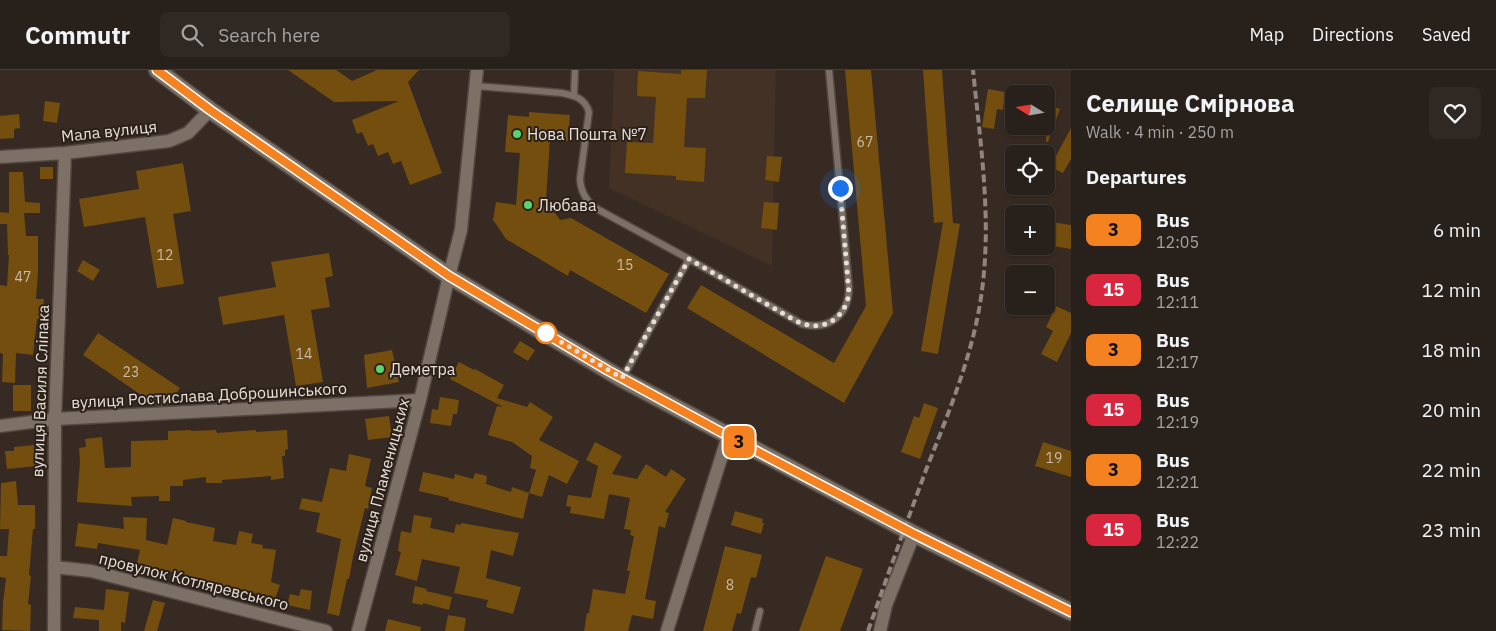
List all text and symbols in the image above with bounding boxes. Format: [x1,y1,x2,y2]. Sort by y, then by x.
search box [160,12,510,57]
text: Commutr [25,19,130,51]
icon: search [178,21,206,49]
text: Search here [218,23,320,47]
text: Map [1249,23,1284,46]
text: Directions [1312,23,1394,46]
text: Saved [1422,23,1471,46]
north arrow [1005,85,1055,135]
map controls [1005,85,1055,315]
text: Селище Смірнова [1086,87,1295,119]
button: heart [1429,87,1481,139]
street label: Мала вулиця [60,116,158,146]
text: Walk · 4 min · 250 m [1086,122,1234,142]
place label: Нова Пошта №7 [527,124,647,144]
marker: Нова Пошта №7 [511,128,523,140]
house number: 67 [857,133,873,151]
button: locate [1005,145,1055,195]
text: Departures [1086,165,1186,189]
your location [828,176,853,201]
place label: Любава [538,195,597,215]
marker: Любава [522,199,534,211]
button: + [1005,205,1055,255]
text: Bus [1156,208,1190,232]
text: 3 [1108,218,1119,241]
text: 6 min [1433,218,1481,242]
text: 12:05 [1156,232,1199,252]
house number: 12 [157,246,173,264]
house number: 15 [617,256,633,274]
button: − [1005,265,1055,315]
house number: 47 [15,268,31,286]
text: Bus [1156,268,1190,292]
text: 15 [1103,278,1124,301]
text: 12 min [1422,278,1481,302]
text: 12:11 [1156,292,1199,312]
street label: вулиця Василя Сліпака [27,304,53,478]
unlabelled marker [535,322,557,344]
text: Bus [1156,328,1190,352]
text: 3 [1108,338,1119,361]
text: 18 min [1422,338,1481,362]
house number: 14 [296,345,312,363]
text: 12:17 [1156,352,1199,372]
place label: Деметра [390,359,456,379]
house number: 23 [123,363,139,381]
marker: Деметра [374,363,386,375]
street label: вулиця Ростислава Доброшинського [71,378,347,412]
text: Bus [1156,388,1190,412]
street label: вулиця Пламеницьких [351,396,413,564]
text: 15 [1103,398,1124,421]
text: 20 min [1422,398,1481,422]
text: 12:19 [1156,412,1199,432]
line badge: 3 [723,426,755,458]
text: 3 [734,430,744,453]
text: Bus [1156,448,1190,472]
house number: 19 [1046,449,1062,467]
text: 3 [1108,458,1119,481]
text: 22 min [1422,458,1481,482]
text: 12:21 [1156,472,1199,492]
text: Bus [1156,508,1190,532]
text: 15 [1103,518,1124,541]
text: 23 min [1422,518,1481,542]
text: 12:22 [1156,532,1199,552]
street label: провулок Котляревського [97,548,291,614]
house number: 8 [726,576,734,594]

